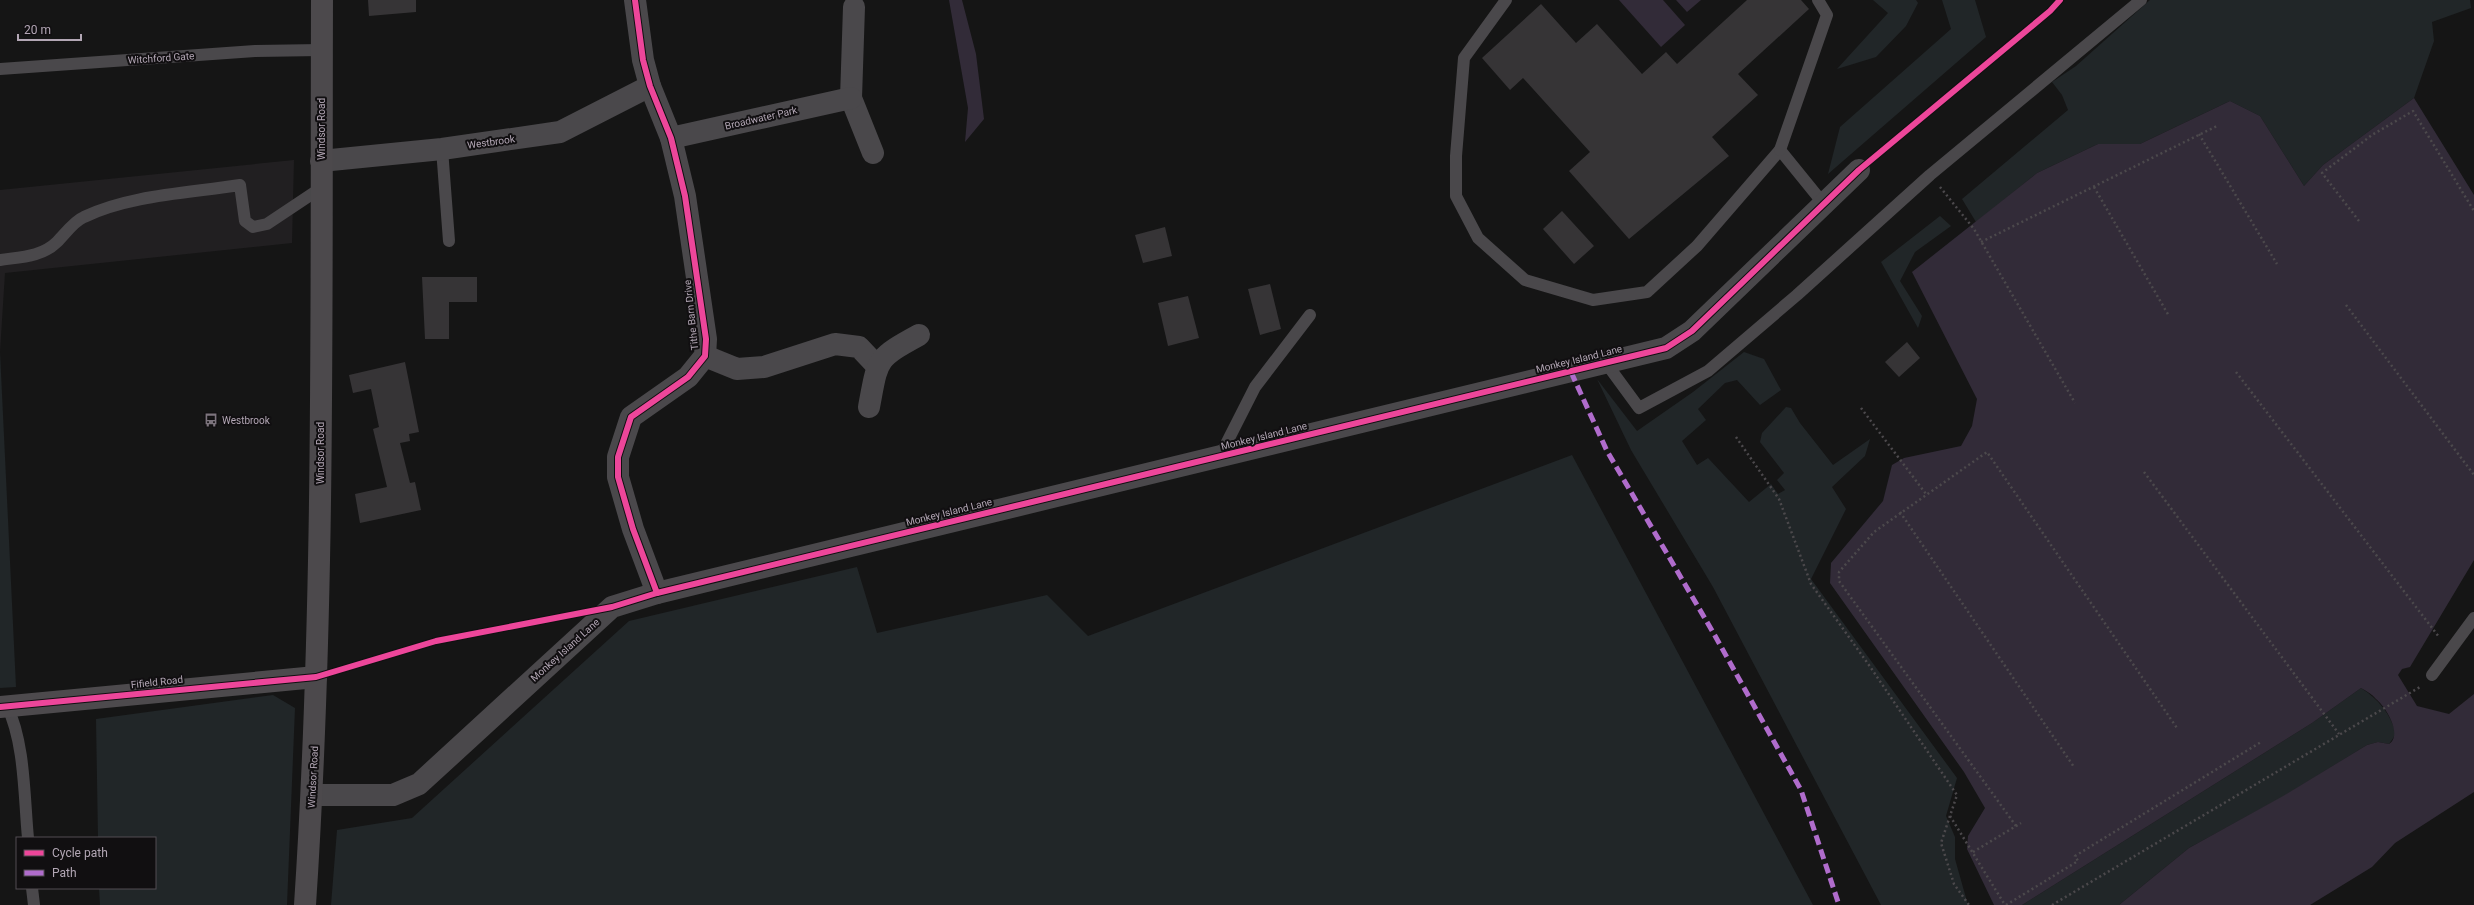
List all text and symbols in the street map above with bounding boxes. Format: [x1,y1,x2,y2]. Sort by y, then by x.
scale bar [18,16,81,42]
text: 20 m [24,23,51,37]
street label: Witchford Gate [127,50,195,66]
street label: Windsor Road [316,98,327,160]
street label: Broadwater Park [724,104,799,132]
street label: Westbrook [467,133,516,151]
street label: Tithe Barn Drive [682,279,700,351]
street label: Monkey Island Lane [1535,343,1623,375]
bus stop icon: Westbrook [203,412,219,428]
place label: Westbrook [222,415,271,426]
street label: Monkey Island Lane [1220,420,1308,452]
street label: Windsor Road [315,422,326,484]
street label: Monkey Island Lane [905,496,993,528]
street label: Monkey Island Lane [528,616,602,684]
street label: Fifield Road [130,674,184,690]
street label: Windsor Road [306,746,320,808]
legend [16,837,156,889]
text: Cycle path [52,846,108,860]
text: Path [52,866,77,880]

